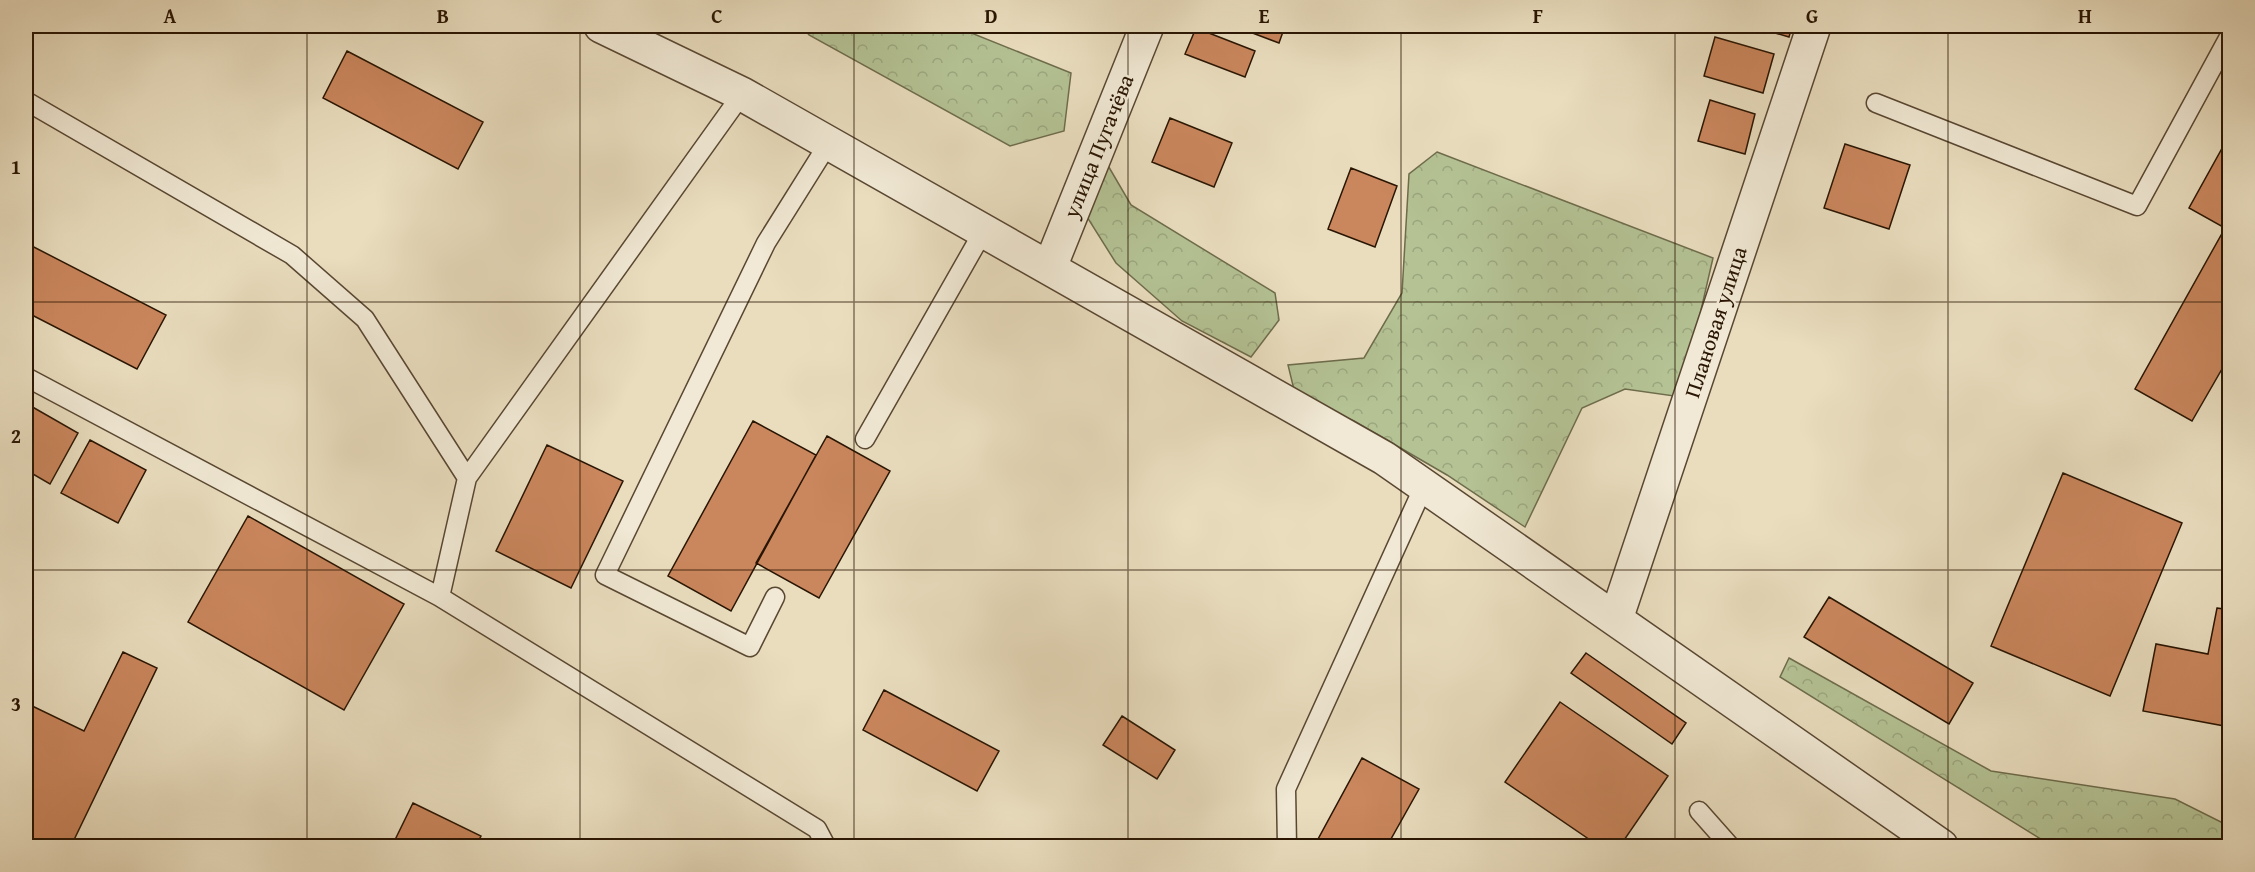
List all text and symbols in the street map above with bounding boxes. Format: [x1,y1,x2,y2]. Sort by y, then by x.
text: A [164,1,177,30]
text: B [437,1,449,30]
text: C [711,1,723,30]
text: D [984,1,998,30]
text: E [1259,1,1270,30]
text: F [1533,1,1543,30]
text: G [1806,1,1818,30]
text: H [2078,1,2092,30]
street label: улица Пугачёва [1054,69,1142,224]
text: 1 [11,152,21,181]
street label: Плановая улица [1675,242,1755,402]
text: 2 [11,421,21,450]
text: 3 [11,689,21,718]

